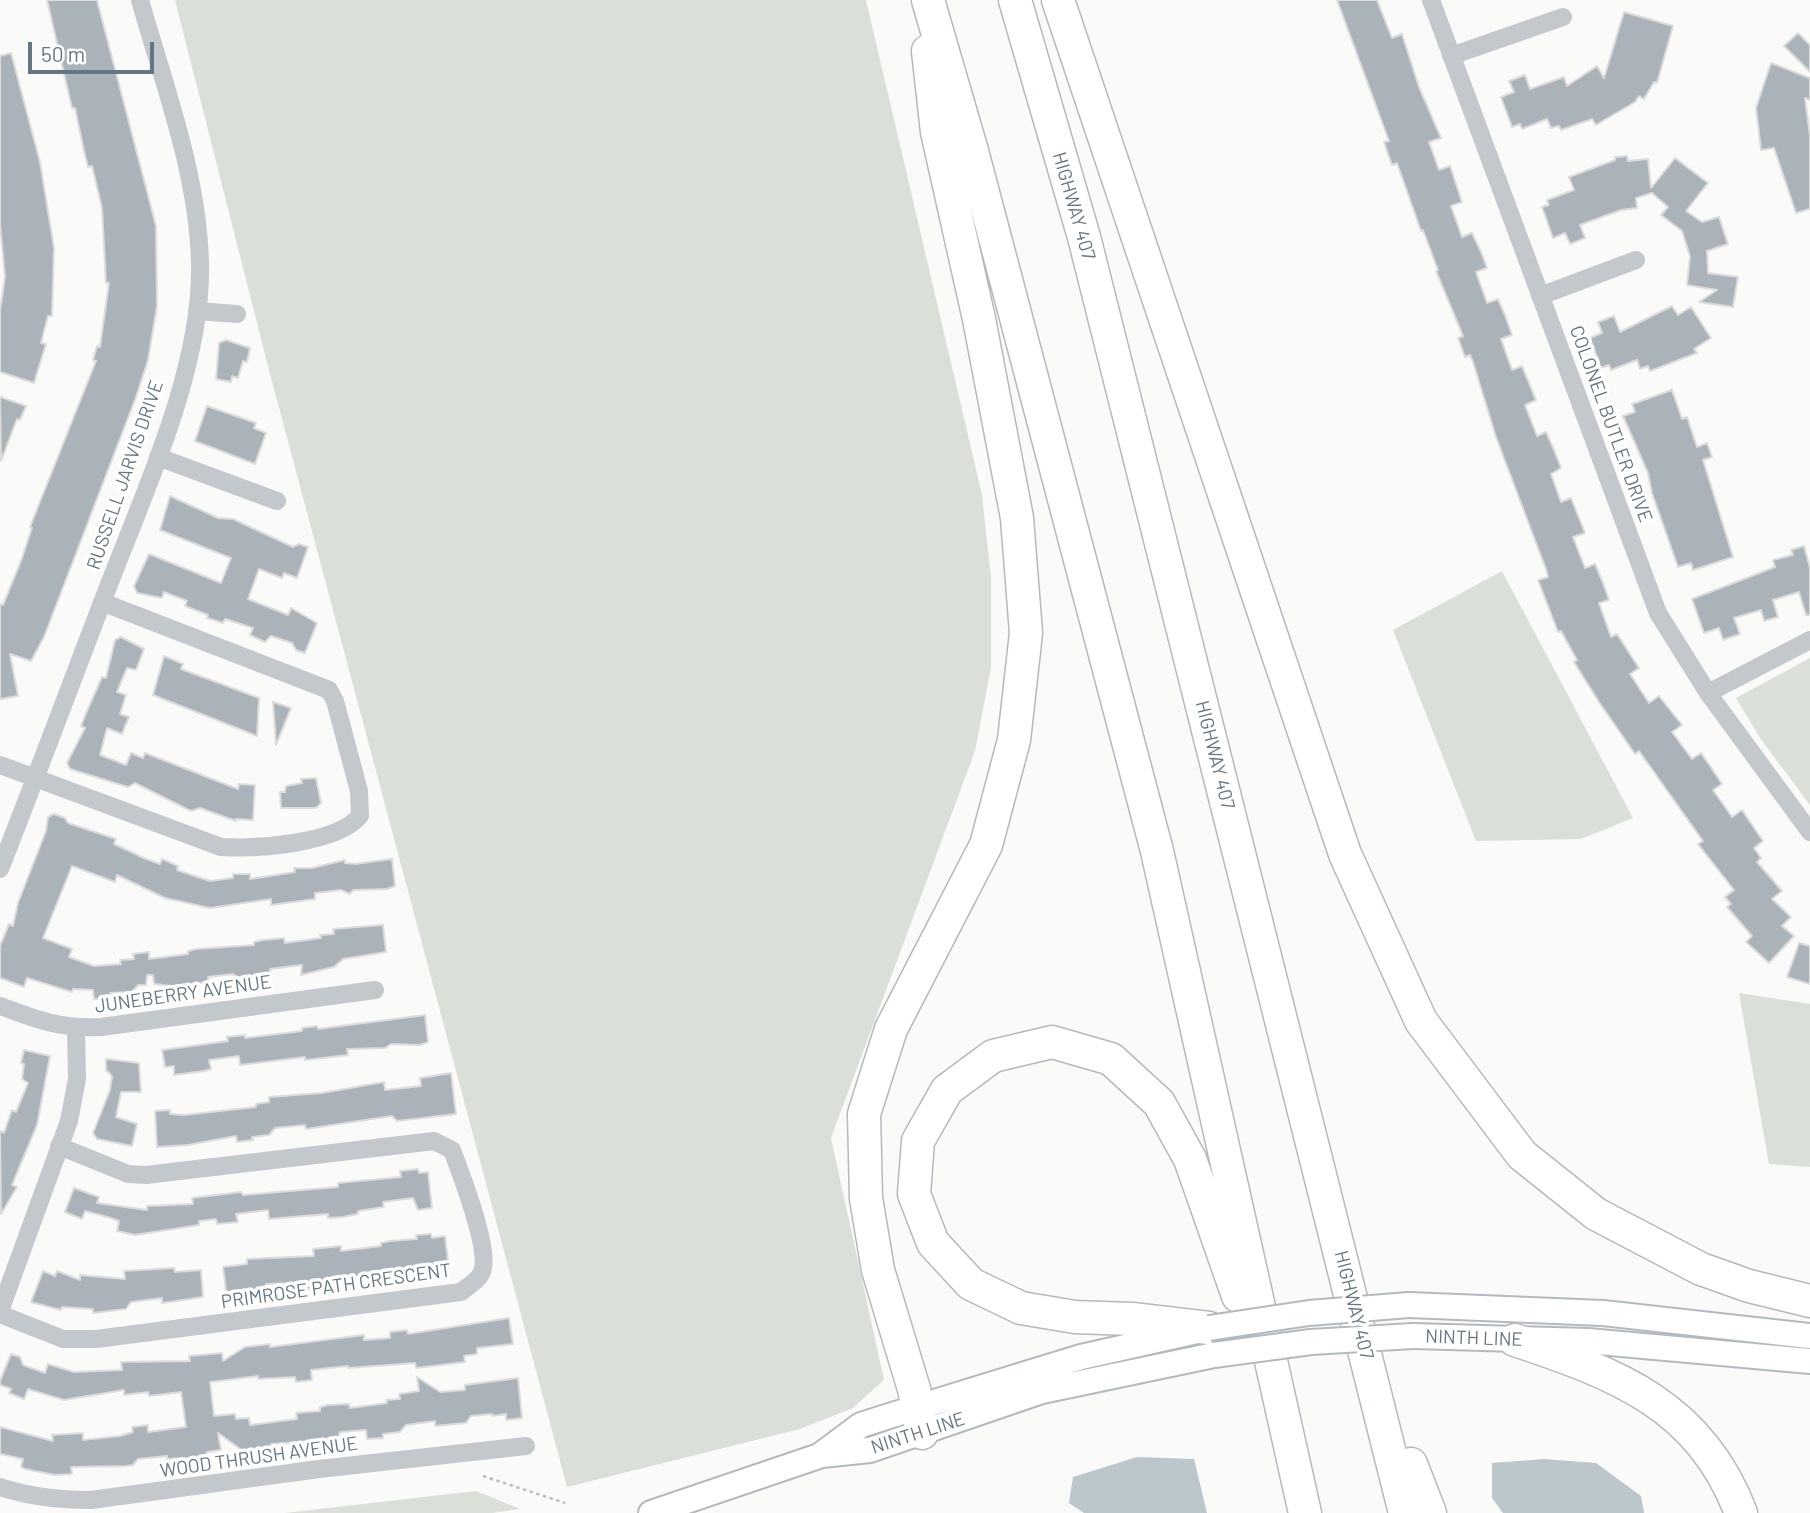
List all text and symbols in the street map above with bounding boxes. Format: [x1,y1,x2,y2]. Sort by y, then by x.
scale bar [32,28,158,72]
text: 50 m [41,41,85,66]
street label: HIGHWAY 407 [1048,149,1100,263]
street label: COLONEL BUTLER DRIVE [1565,322,1657,526]
street label: RUSSELL JARVIS DRIVE [82,377,168,573]
street label: HIGHWAY 407 [1190,698,1240,812]
street label: JUNEBERRY AVENUE [93,970,273,1018]
street label: HIGHWAY 407 [1329,1248,1379,1362]
street label: PRIMROSE PATH CRESCENT [220,1259,452,1313]
street label: NINTH LINE [1425,1325,1523,1351]
street label: NINTH LINE [868,1407,968,1459]
street label: WOOD THRUSH AVENUE [159,1432,359,1482]

